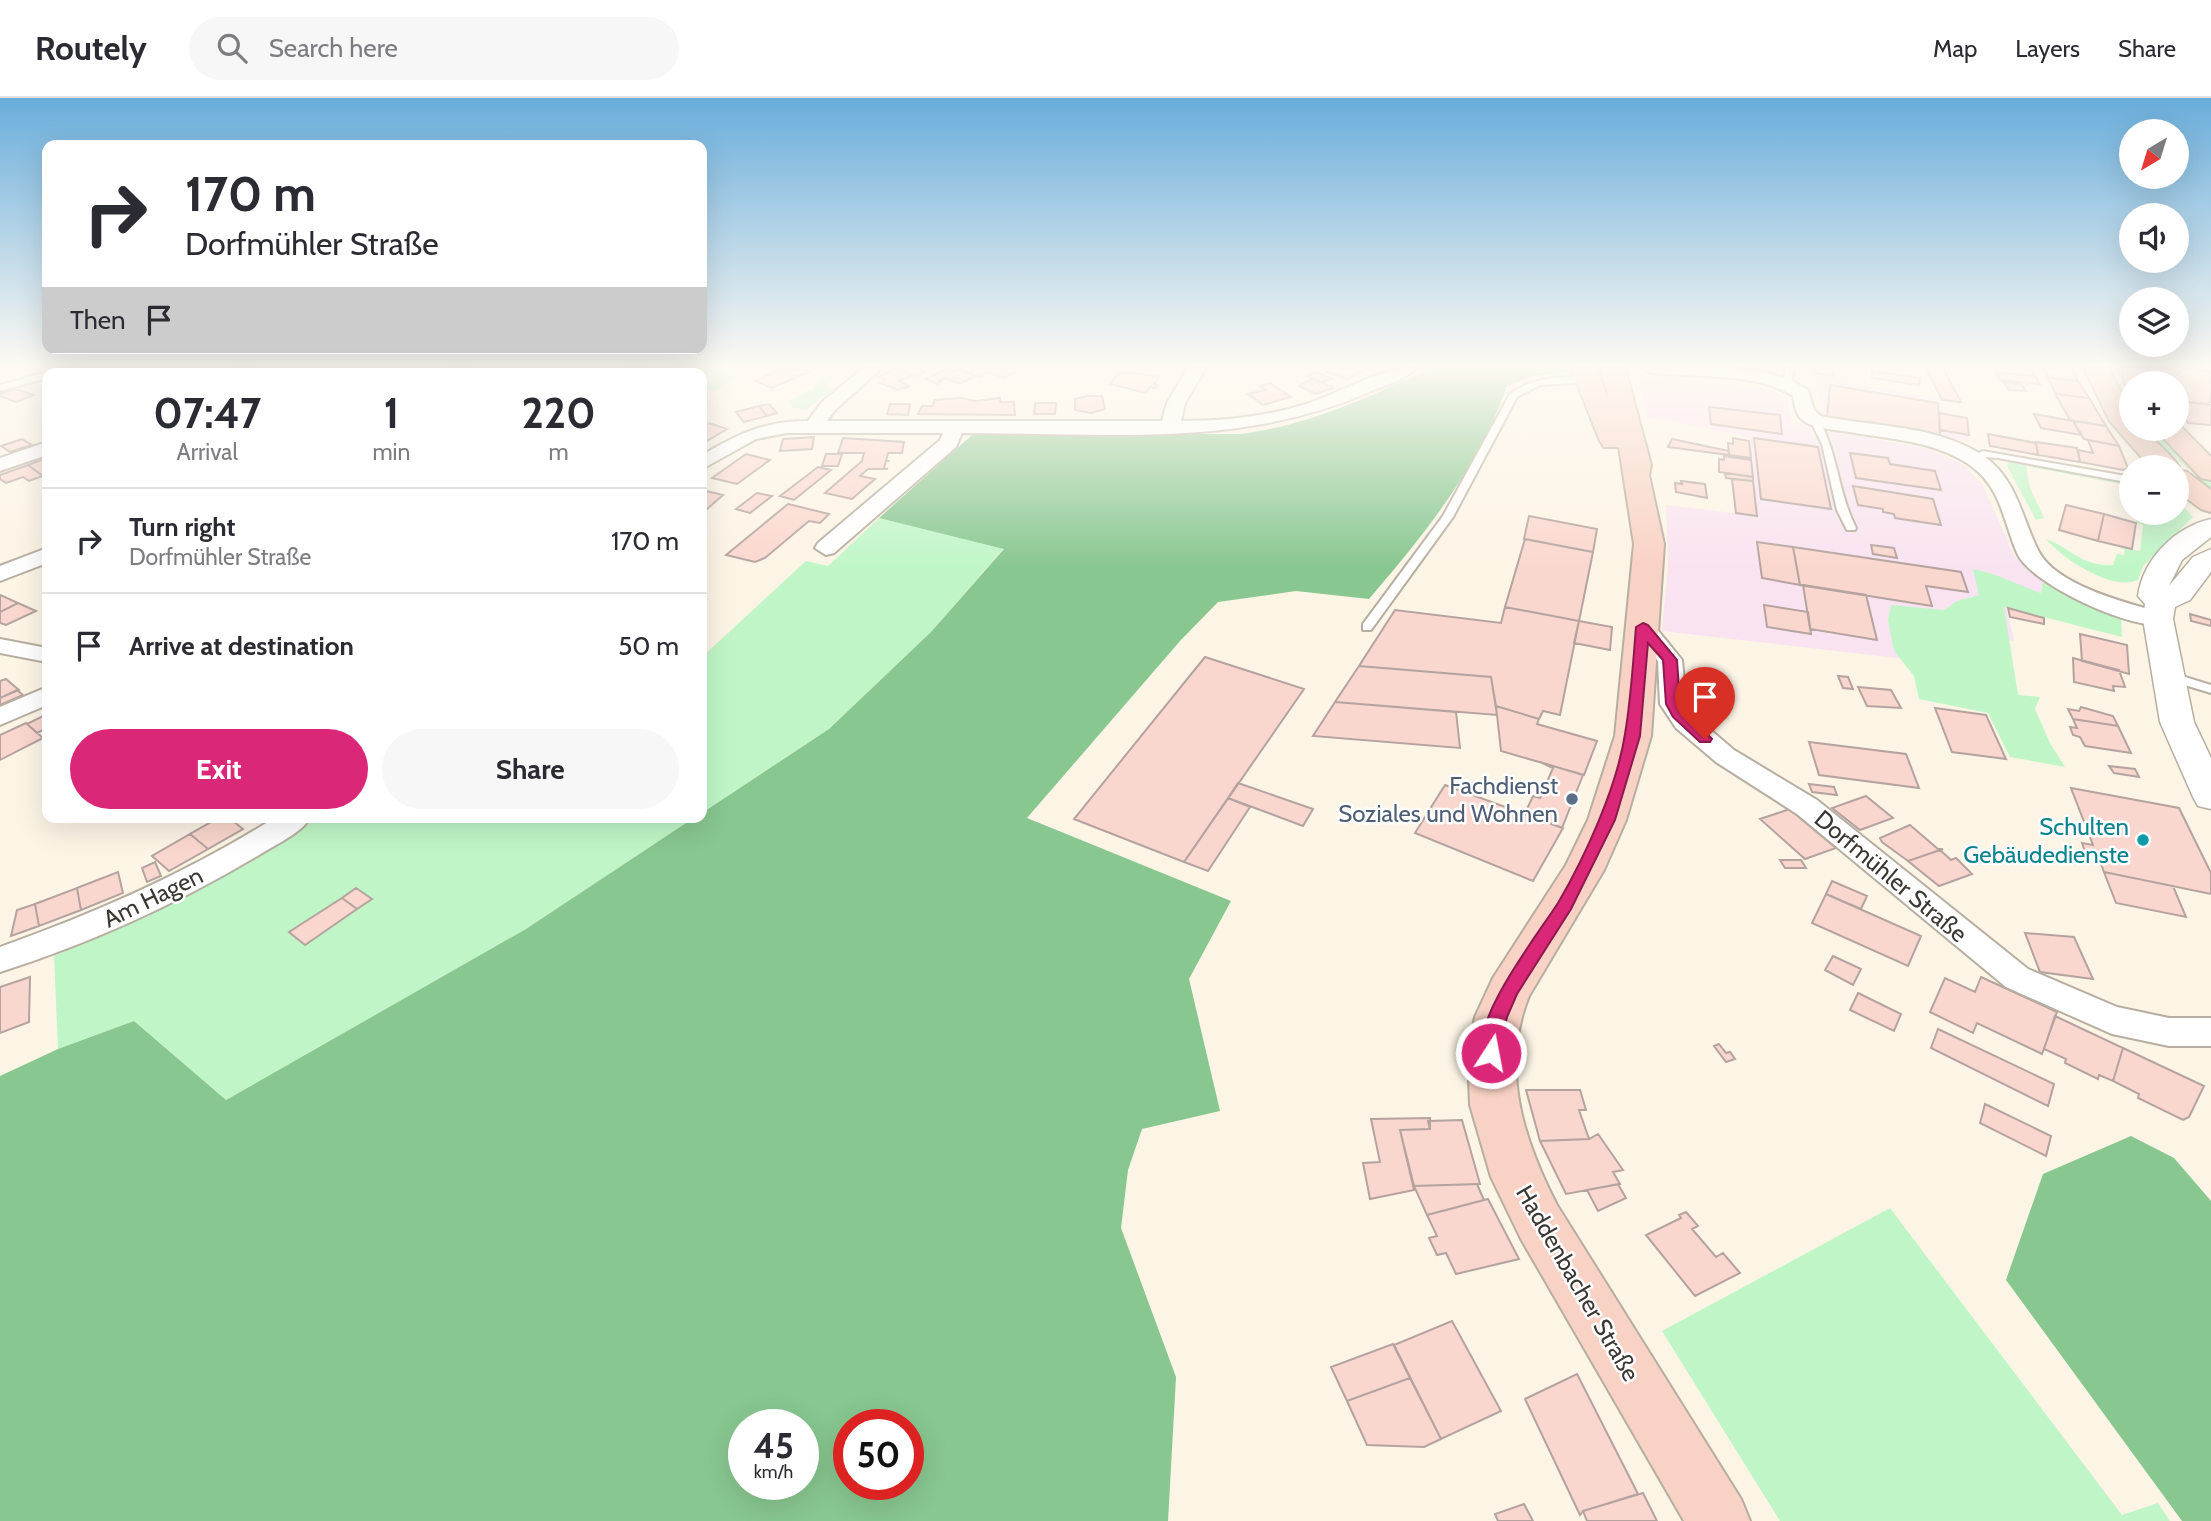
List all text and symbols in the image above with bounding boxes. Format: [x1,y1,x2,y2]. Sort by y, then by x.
search box [189,17,679,80]
text: Routely [35,28,147,68]
icon: search [213,29,251,67]
text: Search here [269,32,398,64]
text: Map [1933,34,1977,63]
text: Layers [2015,34,2080,63]
text: Share [2118,34,2176,63]
north arrow [2119,119,2189,189]
map controls [2119,119,2189,525]
text: 170 m [185,164,316,223]
icon: right [70,168,161,259]
button: sound [2119,203,2189,273]
text: Dorfmühler Straße [185,224,439,263]
button: layers [2119,287,2189,357]
icon: arrive [140,301,178,339]
text: Then [70,304,126,336]
button: + [2119,371,2189,441]
text: 07:47 [153,387,261,439]
text: 1 [384,387,399,439]
text: 220 [522,387,596,439]
text: Arrival [177,438,238,466]
text: min [372,438,410,466]
text: m [549,438,569,466]
button: − [2119,455,2189,525]
text: Turn right [129,511,235,543]
icon: right [70,522,108,560]
text: 170 m [611,525,679,557]
text: Dorfmühler Straße [129,543,311,571]
icon: arrive [70,627,108,665]
text: Arrive at destination [129,630,354,662]
text: 50 m [618,630,679,662]
pin [1675,667,1735,739]
icon: arrive [1686,678,1724,716]
button: Exit [70,729,368,809]
button: Share [382,729,679,809]
place label: Fachdienst Soziales und Wohnen [1338,771,1558,828]
marker: Fachdienst Soziales und Wohnen [1564,791,1580,807]
street label: Dorfmühler Straße [1809,804,1973,948]
place label: Schulten Gebäudedienste [1963,812,2129,869]
marker: Schulten Gebäudedienste [2135,832,2151,848]
street label: Am Hagen [99,860,207,934]
position arrow [1454,1016,1528,1090]
street label: Haddenbacher Straße [1510,1180,1646,1386]
speed limit sign: 50 [833,1409,924,1500]
text: 45 [753,1424,794,1467]
text: km/h [754,1461,793,1483]

